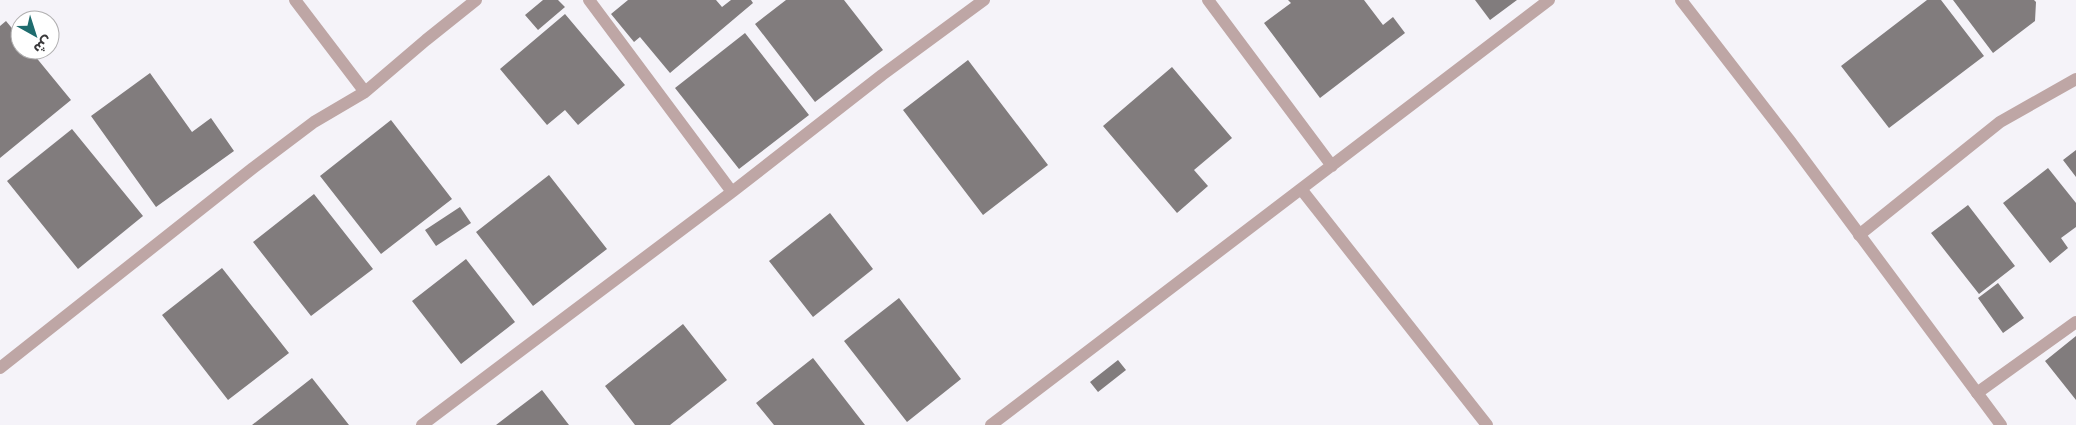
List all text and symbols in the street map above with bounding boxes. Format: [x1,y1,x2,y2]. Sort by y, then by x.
north arrow [10,10,60,60]
text: ش [30,32,56,58]

